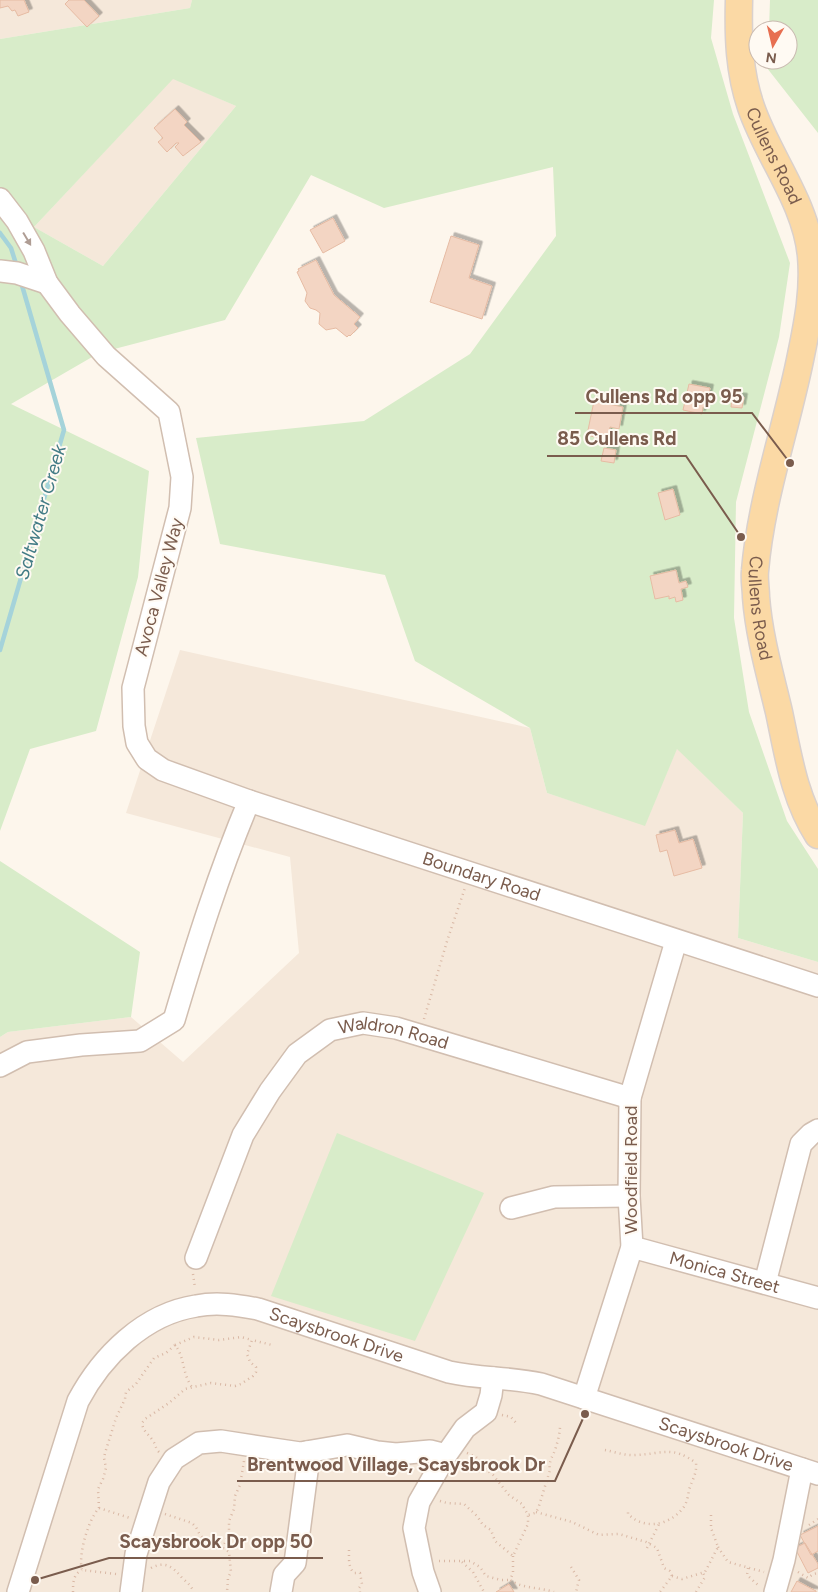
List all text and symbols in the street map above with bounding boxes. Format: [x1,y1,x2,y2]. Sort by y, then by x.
north arrow [748,20,798,70]
text: N [765,48,778,67]
street label: Cullens Road [741,104,806,208]
one-way arrow [23,232,32,246]
callout: Cullens Rd opp 95 [575,379,752,413]
text: Cullens Rd opp 95 [585,385,743,408]
callout: 85 Cullens Rd [547,422,686,456]
text: 85 Cullens Rd [557,427,677,450]
water label: Saltwater Creek [10,441,71,582]
street label: Avoca Valley Way [130,515,188,659]
street label: Cullens Road [744,555,777,662]
street label: Boundary Road [420,847,543,906]
street label: Waldron Road [336,1012,451,1054]
street label: Woodfield Road [620,1105,642,1235]
street label: Monica Street [667,1247,783,1298]
street label: Scaysbrook Drive [266,1302,407,1367]
street label: Scaysbrook Drive [656,1412,796,1476]
callout: Brentwood Village, Scaysbrook Dr [237,1447,555,1481]
text: Brentwood Village, Scaysbrook Dr [247,1453,545,1476]
callout: Scaysbrook Dr opp 50 [109,1524,323,1558]
text: Scaysbrook Dr opp 50 [119,1530,313,1553]

